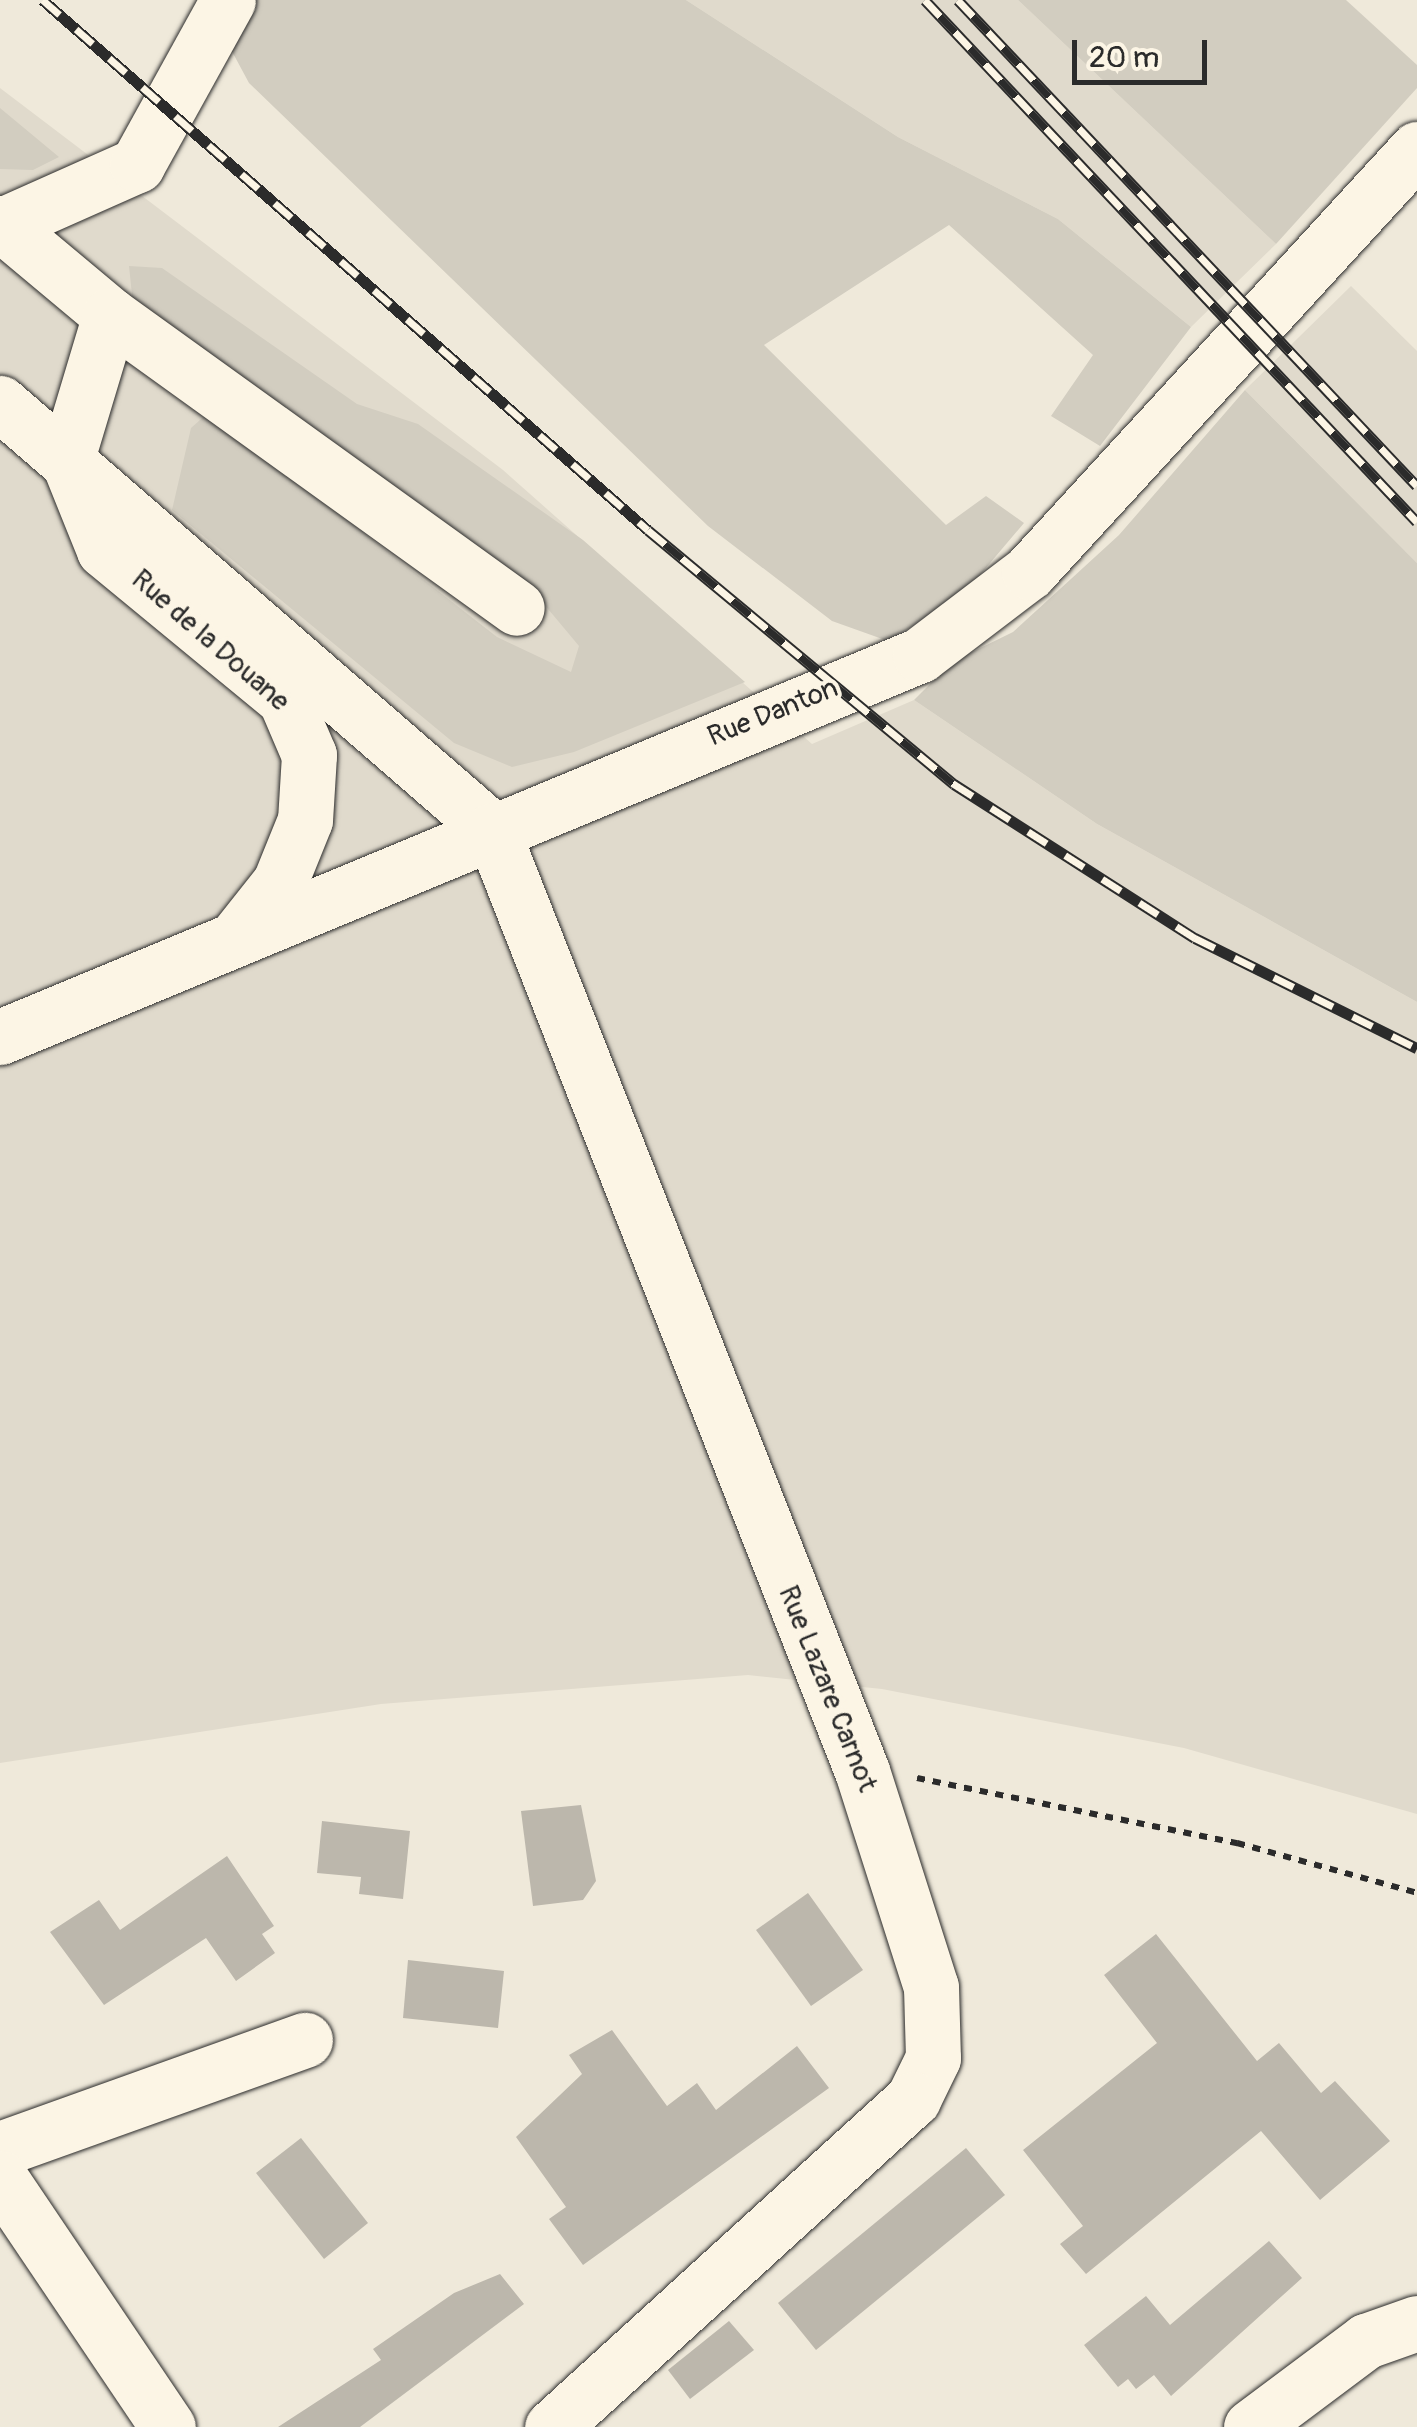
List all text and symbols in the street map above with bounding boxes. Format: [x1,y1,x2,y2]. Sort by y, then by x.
scale bar [1077,20,1212,82]
text: 20 m [1089,39,1159,76]
street label: Rue de la Douane [124,563,296,719]
street label: Rue Danton [703,672,843,754]
street label: Rue Lazare Carnot [770,1581,884,1797]

